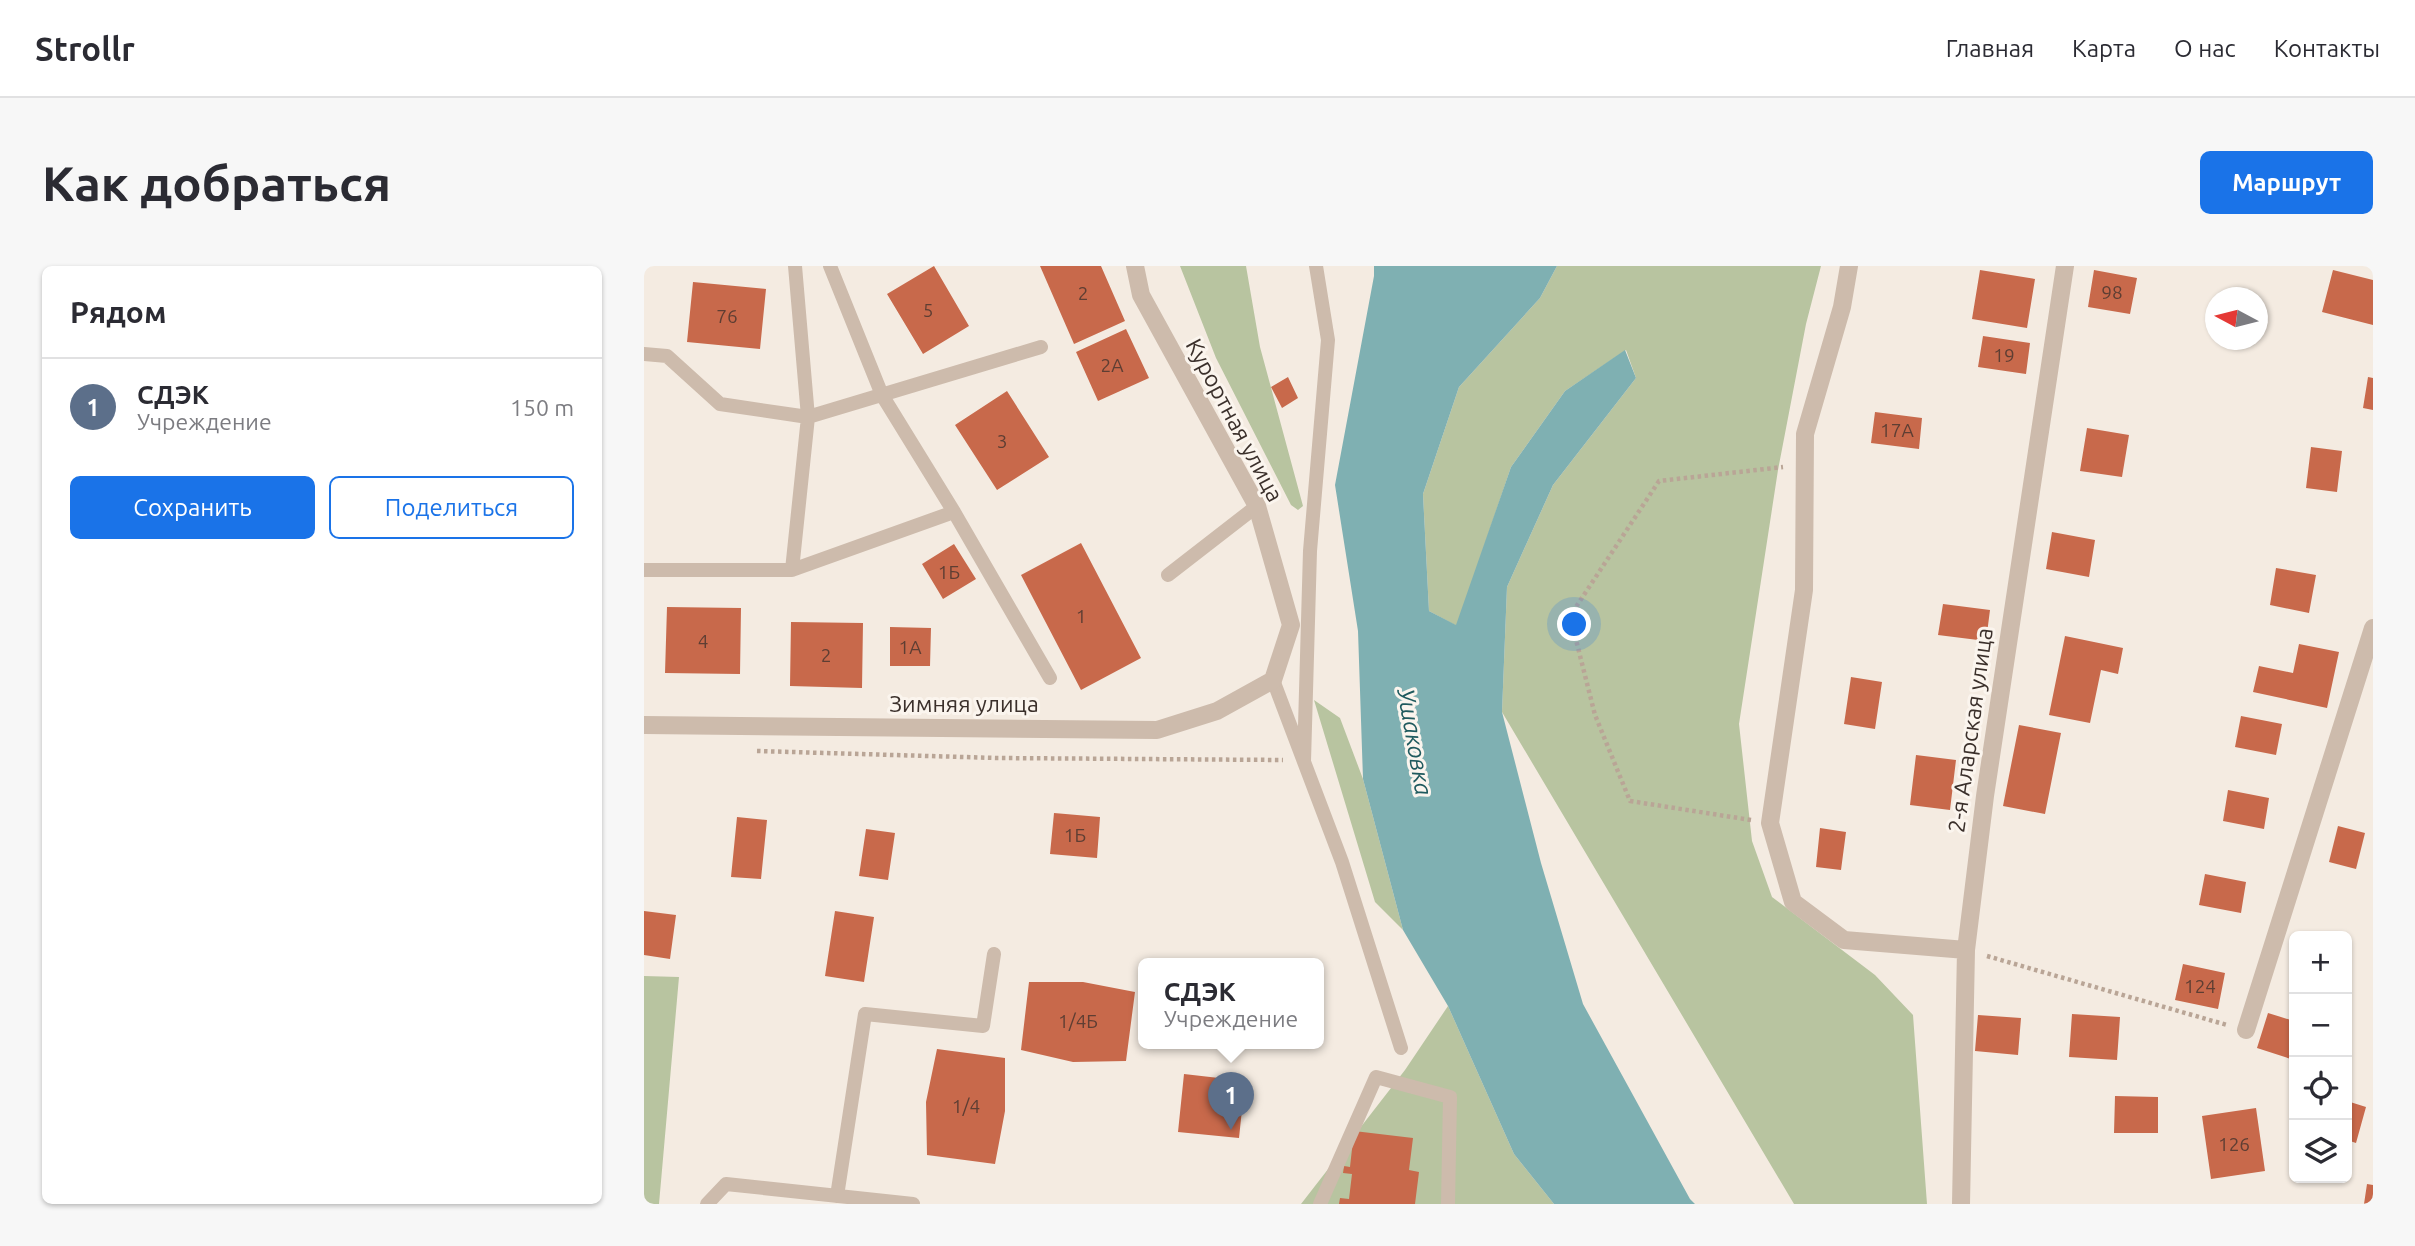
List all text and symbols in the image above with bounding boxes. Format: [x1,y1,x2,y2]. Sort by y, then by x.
text: Strollr [35,30,135,67]
text: Главная [1946,35,2034,62]
text: Карта [2072,35,2136,62]
text: О нас [2174,35,2236,62]
text: Контакты [2274,35,2380,62]
button: Маршрут [2200,151,2373,214]
text: Как добраться [42,155,391,210]
house number: 98 [2101,281,2123,303]
house number: 2 [1078,282,1088,304]
north arrow [2205,287,2268,350]
text: Рядом [70,295,166,329]
house number: 5 [923,299,933,321]
house number: 76 [716,305,738,327]
street label: Курортная улица [1182,334,1288,506]
house number: 19 [1993,344,2015,366]
house number: 2А [1100,354,1124,376]
text: СДЭК [137,380,209,409]
text: 1 [87,395,99,420]
text: 150 m [510,395,574,420]
text: Учреждение [137,409,272,434]
house number: 17А [1880,419,1915,441]
house number: 3 [997,430,1007,452]
button: Сохранить [70,476,315,539]
button: Поделиться [329,476,574,539]
house number: 1Б [938,561,960,583]
house number: 1 [1076,605,1086,627]
your location [1557,607,1591,641]
street label: 2-я Аларская улица [1943,626,1997,834]
house number: 4 [698,630,708,652]
house number: 1А [898,636,922,658]
house number: 2 [821,644,831,666]
water label: Ушаковка [1392,686,1438,797]
street label: Зимняя улица [889,691,1039,716]
house number: 1Б [1064,824,1086,846]
map controls [2289,931,2352,1183]
button: + [2289,931,2352,994]
popup [1138,958,1324,1049]
house number: 124 [2184,975,2216,997]
text: СДЭК [1164,977,1236,1006]
button: − [2289,994,2352,1057]
text: Учреждение [1164,1006,1298,1031]
house number: 1/4Б [1058,1010,1098,1032]
button: locate [2289,1057,2352,1120]
pin: 1 [1208,1072,1254,1130]
house number: 1/4 [952,1095,980,1117]
button: layers [2289,1120,2352,1183]
house number: 126 [2218,1133,2250,1155]

